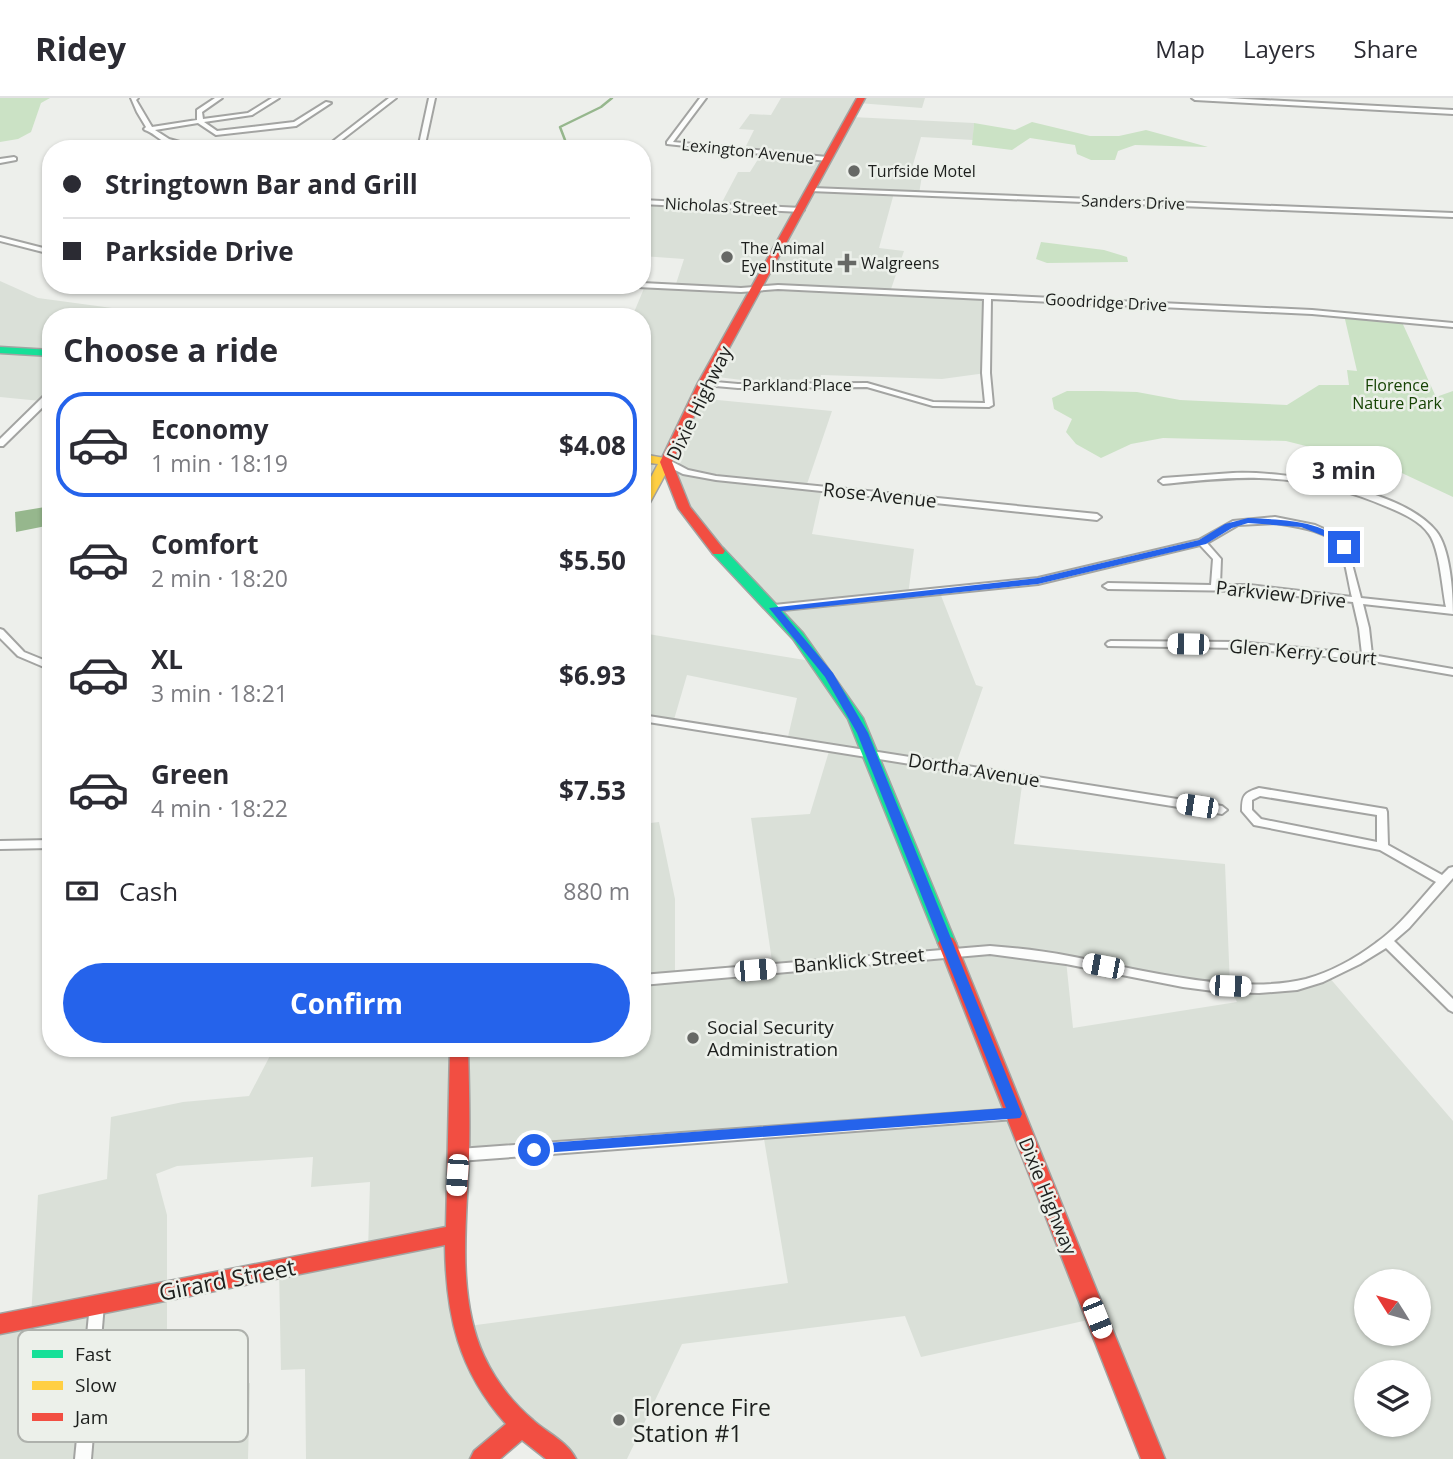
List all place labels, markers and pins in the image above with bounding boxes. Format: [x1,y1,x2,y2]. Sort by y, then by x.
place label: Turfside Motel [868,160,976,182]
marker: Turfside Motel [846,163,862,179]
place label: The Animal Eye Institute [741,237,833,277]
marker: The Animal Eye Institute [719,249,735,265]
place label: Walgreens [861,252,939,274]
marker: Walgreens [839,255,855,271]
place label: Social Security Administration [707,1014,838,1062]
marker: Social Security Administration [685,1030,701,1046]
place label: Florence Fire Station #1 [633,1391,771,1449]
marker: Florence Fire Station #1 [611,1412,627,1428]

